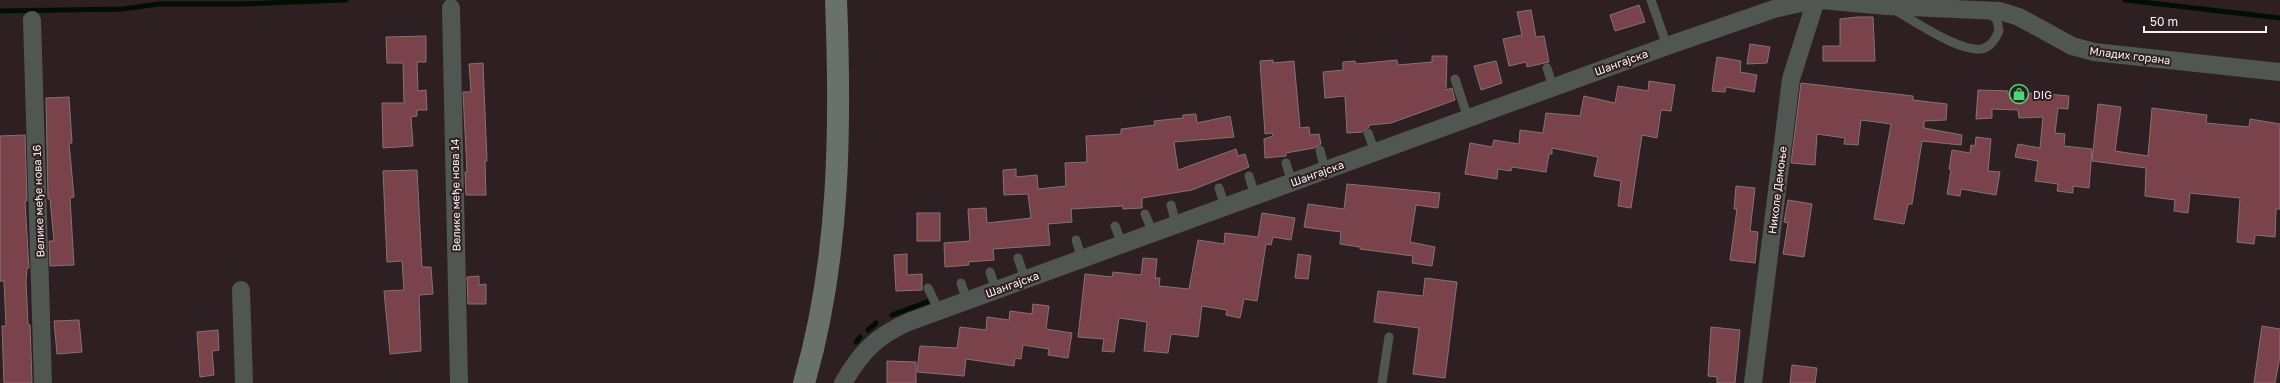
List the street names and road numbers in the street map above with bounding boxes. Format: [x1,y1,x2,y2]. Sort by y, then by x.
street label: Младих горана [2089,44,2171,66]
street label: Шангајска [1592,46,1650,78]
street label: Велике међе нова 14 [448,138,462,252]
street label: Велике међе нова 16 [30,144,46,258]
street label: Николе Демоње [1765,145,1789,235]
street label: Шангајска [1288,157,1346,189]
street label: Шангајска [983,268,1041,300]

